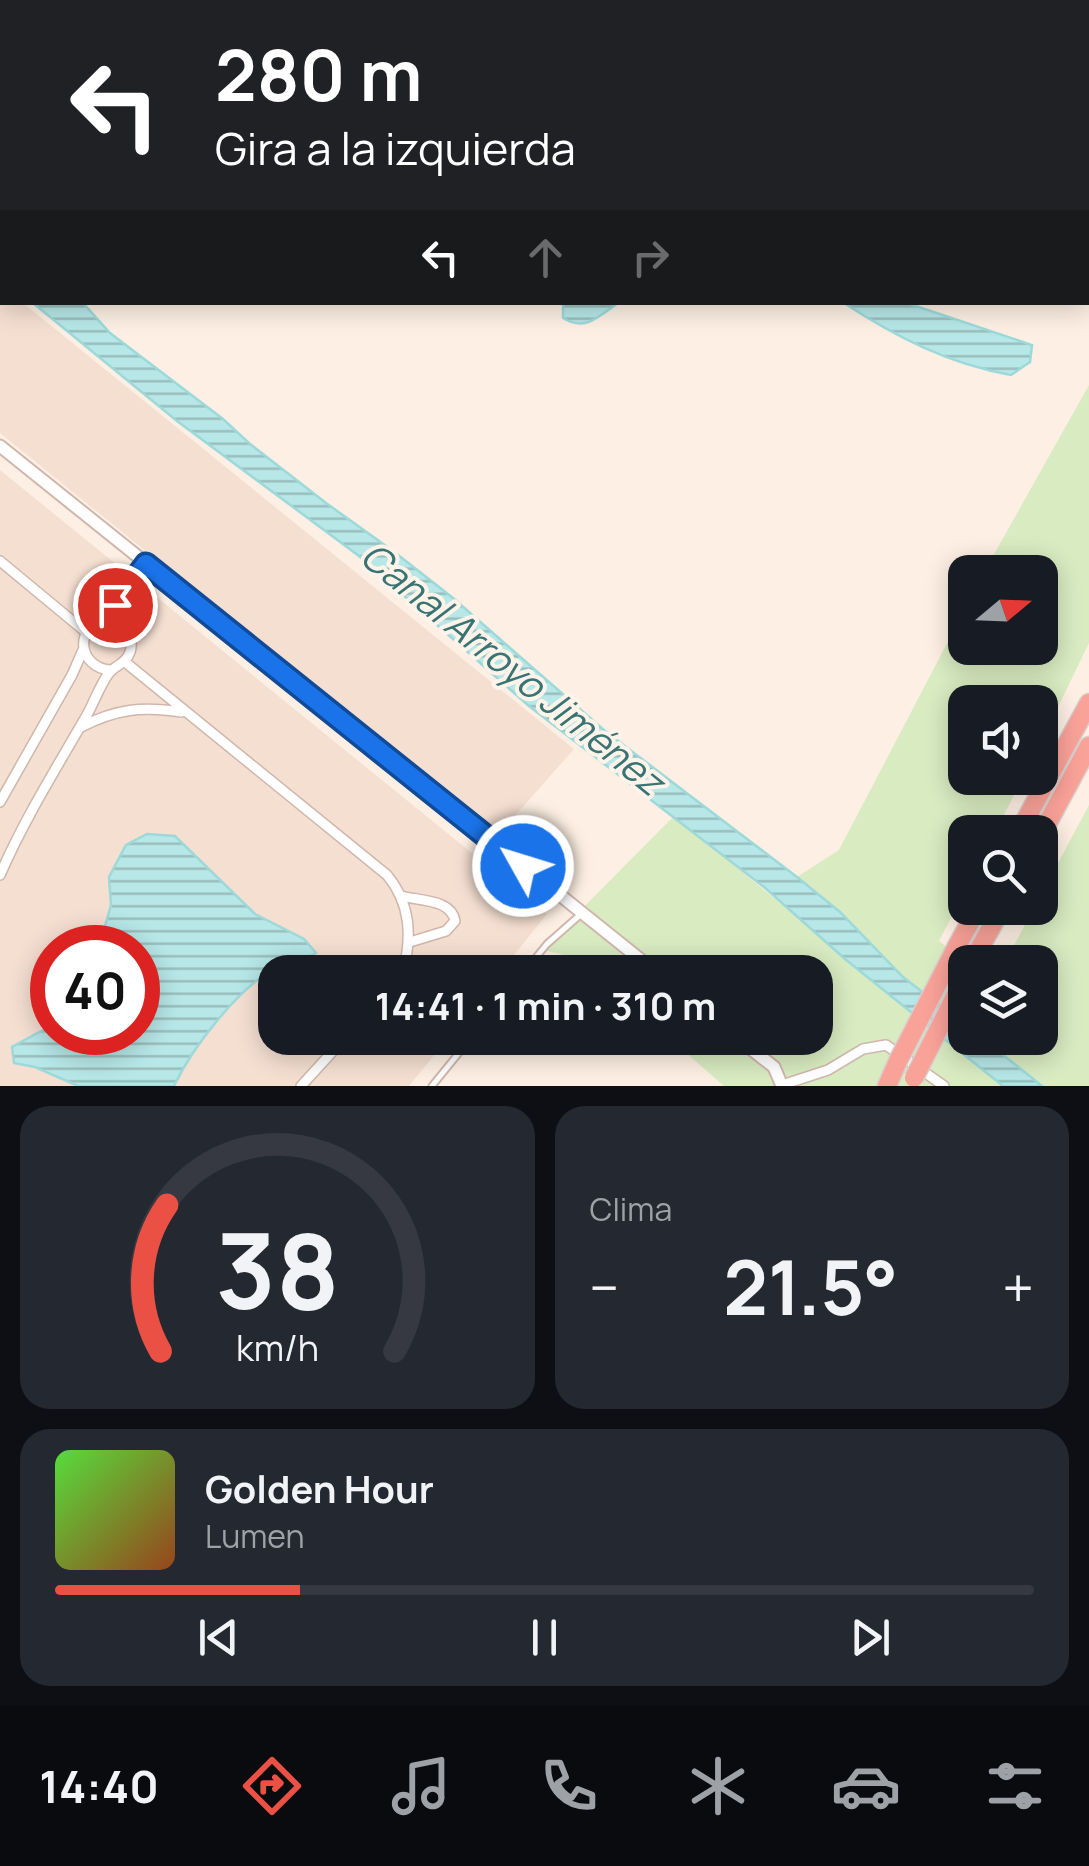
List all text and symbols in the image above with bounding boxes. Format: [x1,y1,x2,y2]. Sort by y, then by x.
text: 280 m [215,26,423,122]
icon: left [50,40,180,170]
text: Gira a la izquierda [215,117,576,179]
icon: left [413,230,468,285]
icon: ahead [518,230,573,285]
icon: right [623,230,678,285]
water label: Canal Arroyo Jiménez [351,529,679,808]
north arrow [948,555,1058,665]
map controls [948,555,1058,1055]
pin [73,563,158,648]
icon: arrive [88,578,143,633]
button: sound [948,685,1058,795]
position arrow [471,814,575,918]
button: search [948,815,1058,925]
speed limit sign: 40 [30,925,160,1055]
button: layers [948,945,1058,1055]
text: 14:41 · 1 min · 310 m [375,979,716,1031]
text: Clima [590,1187,672,1231]
text: 38 [215,1198,339,1340]
text: 21.5° [723,1235,898,1338]
text: − [590,1249,619,1325]
text: + [1002,1249,1034,1325]
text: km/h [236,1323,319,1372]
text: Golden Hour [205,1462,434,1514]
text: Lumen [205,1514,305,1558]
icon: previous [191,1610,246,1665]
icon: pause [517,1610,572,1665]
icon: next [843,1610,898,1665]
icon: directions [237,1751,307,1821]
icon: music [386,1751,456,1821]
icon: phone [534,1751,604,1821]
icon: climate [683,1751,753,1821]
icon: car [831,1751,901,1821]
icon: filters [980,1751,1050,1821]
text: 14:40 [39,1755,159,1817]

